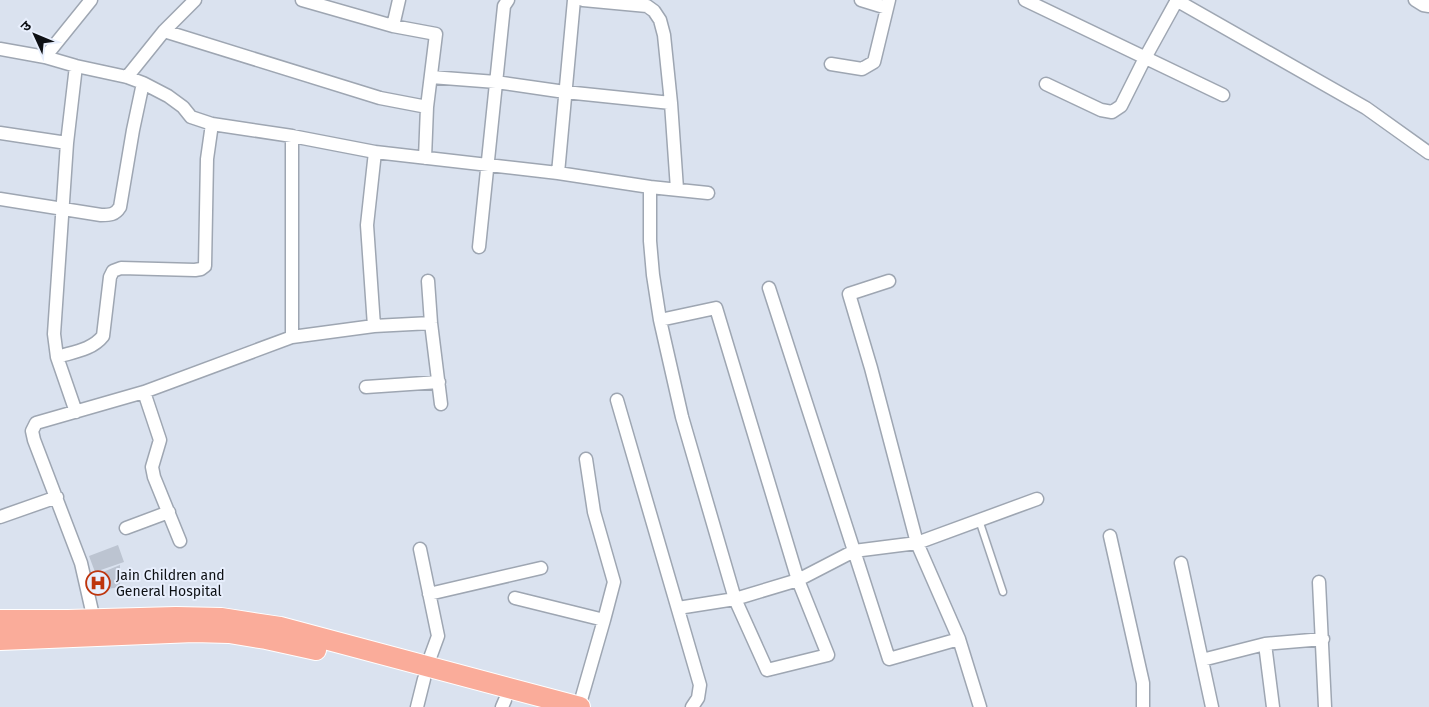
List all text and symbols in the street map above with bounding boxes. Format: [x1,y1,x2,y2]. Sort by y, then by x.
north arrow [10,10,60,60]
text: उ [17,17,36,35]
place label: Jain Children and General Hospital [116,567,225,600]
hospital icon: Jain Children and General Hospital [85,570,111,596]

